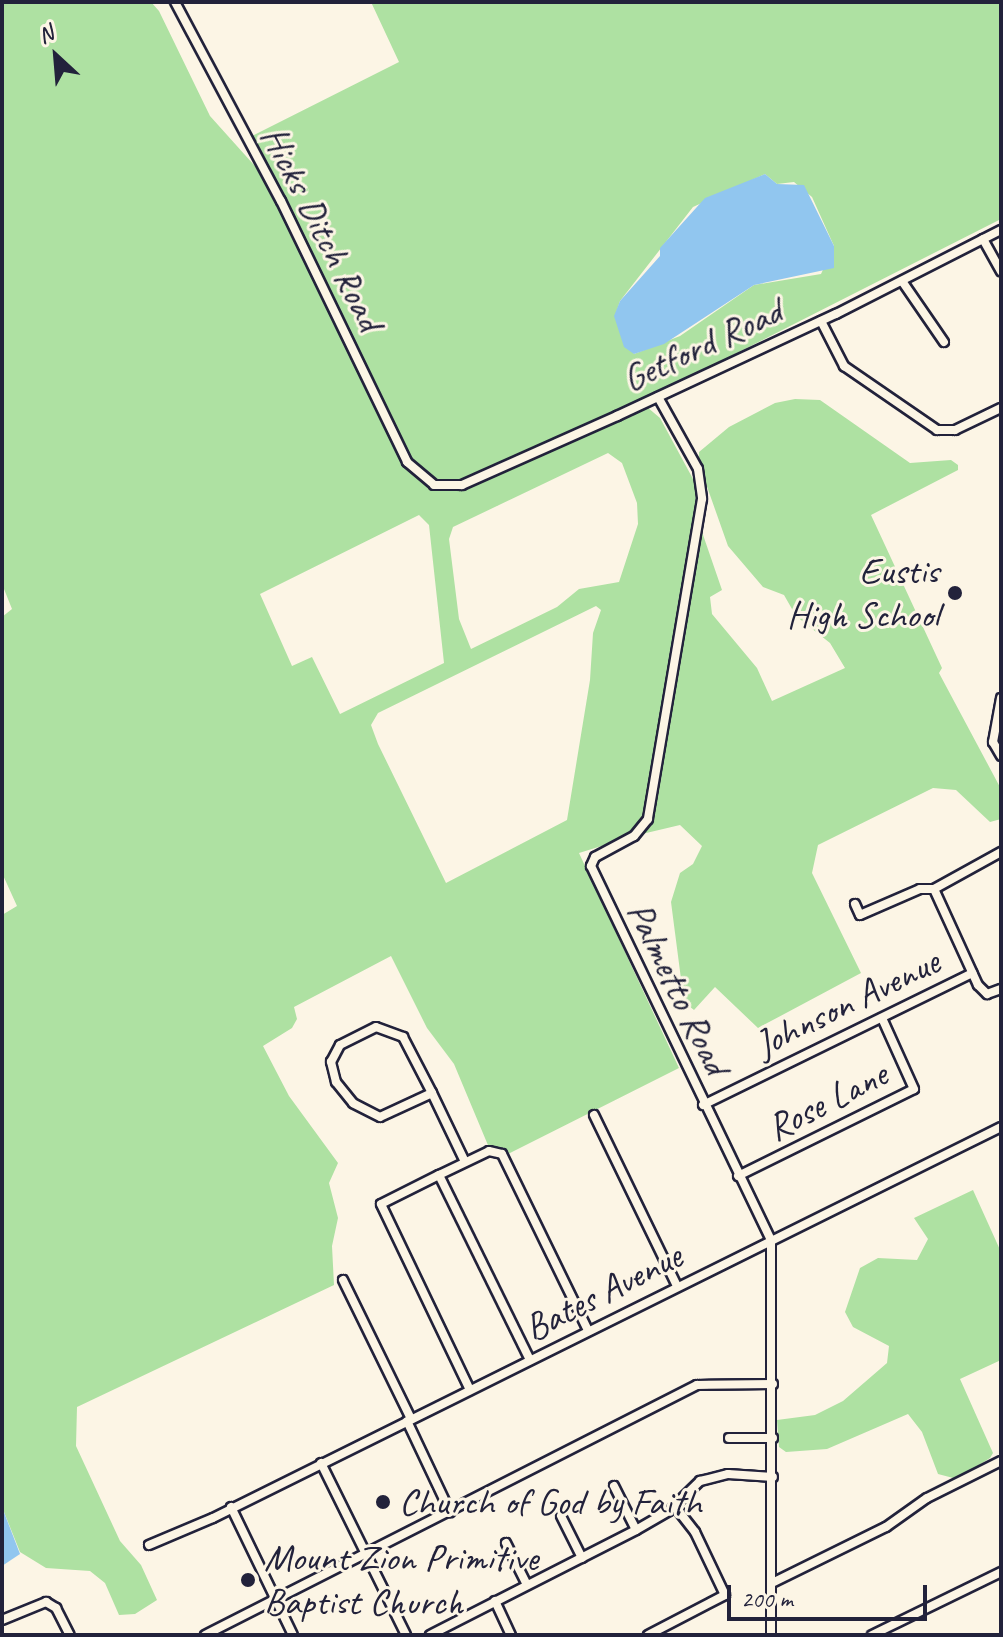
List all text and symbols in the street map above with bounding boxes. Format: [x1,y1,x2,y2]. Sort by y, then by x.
north arrow [16,16,96,96]
text: N [33,19,58,50]
street label: Hicks Ditch Road [251,118,393,338]
street label: Getford Road [616,289,788,401]
place label: Eustis High School [788,548,939,638]
marker: Eustis High School [946,584,964,602]
street label: Palmetto Road [617,894,739,1082]
street label: Johnson Avenue [747,939,947,1067]
street label: Rose Lane [759,1051,895,1151]
street label: Bates Avenue [517,1233,689,1351]
place label: Church of God by Faith [399,1479,701,1525]
marker: Church of God by Faith [374,1493,392,1511]
place label: Mount Zion Primitive Baptist Church [264,1535,538,1624]
scale bar [731,1569,931,1619]
marker: Mount Zion Primitive Baptist Church [239,1571,257,1589]
text: 200 m [741,1584,793,1614]

